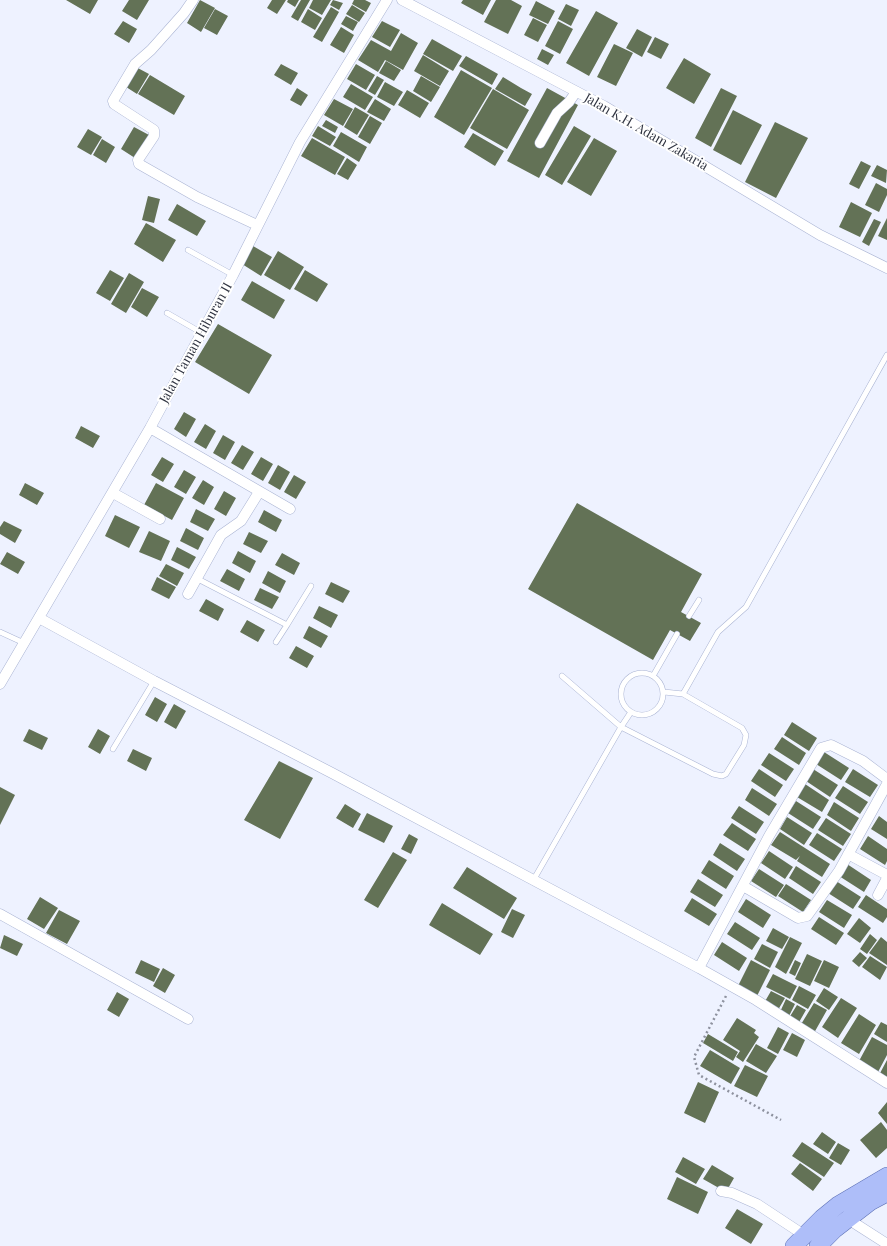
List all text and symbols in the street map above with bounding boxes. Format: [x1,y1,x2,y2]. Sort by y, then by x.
street label: Jalan K.H. Adam Zakaria [581,90,711,174]
street label: Jalan Taman Hiburan II [156,280,236,406]

